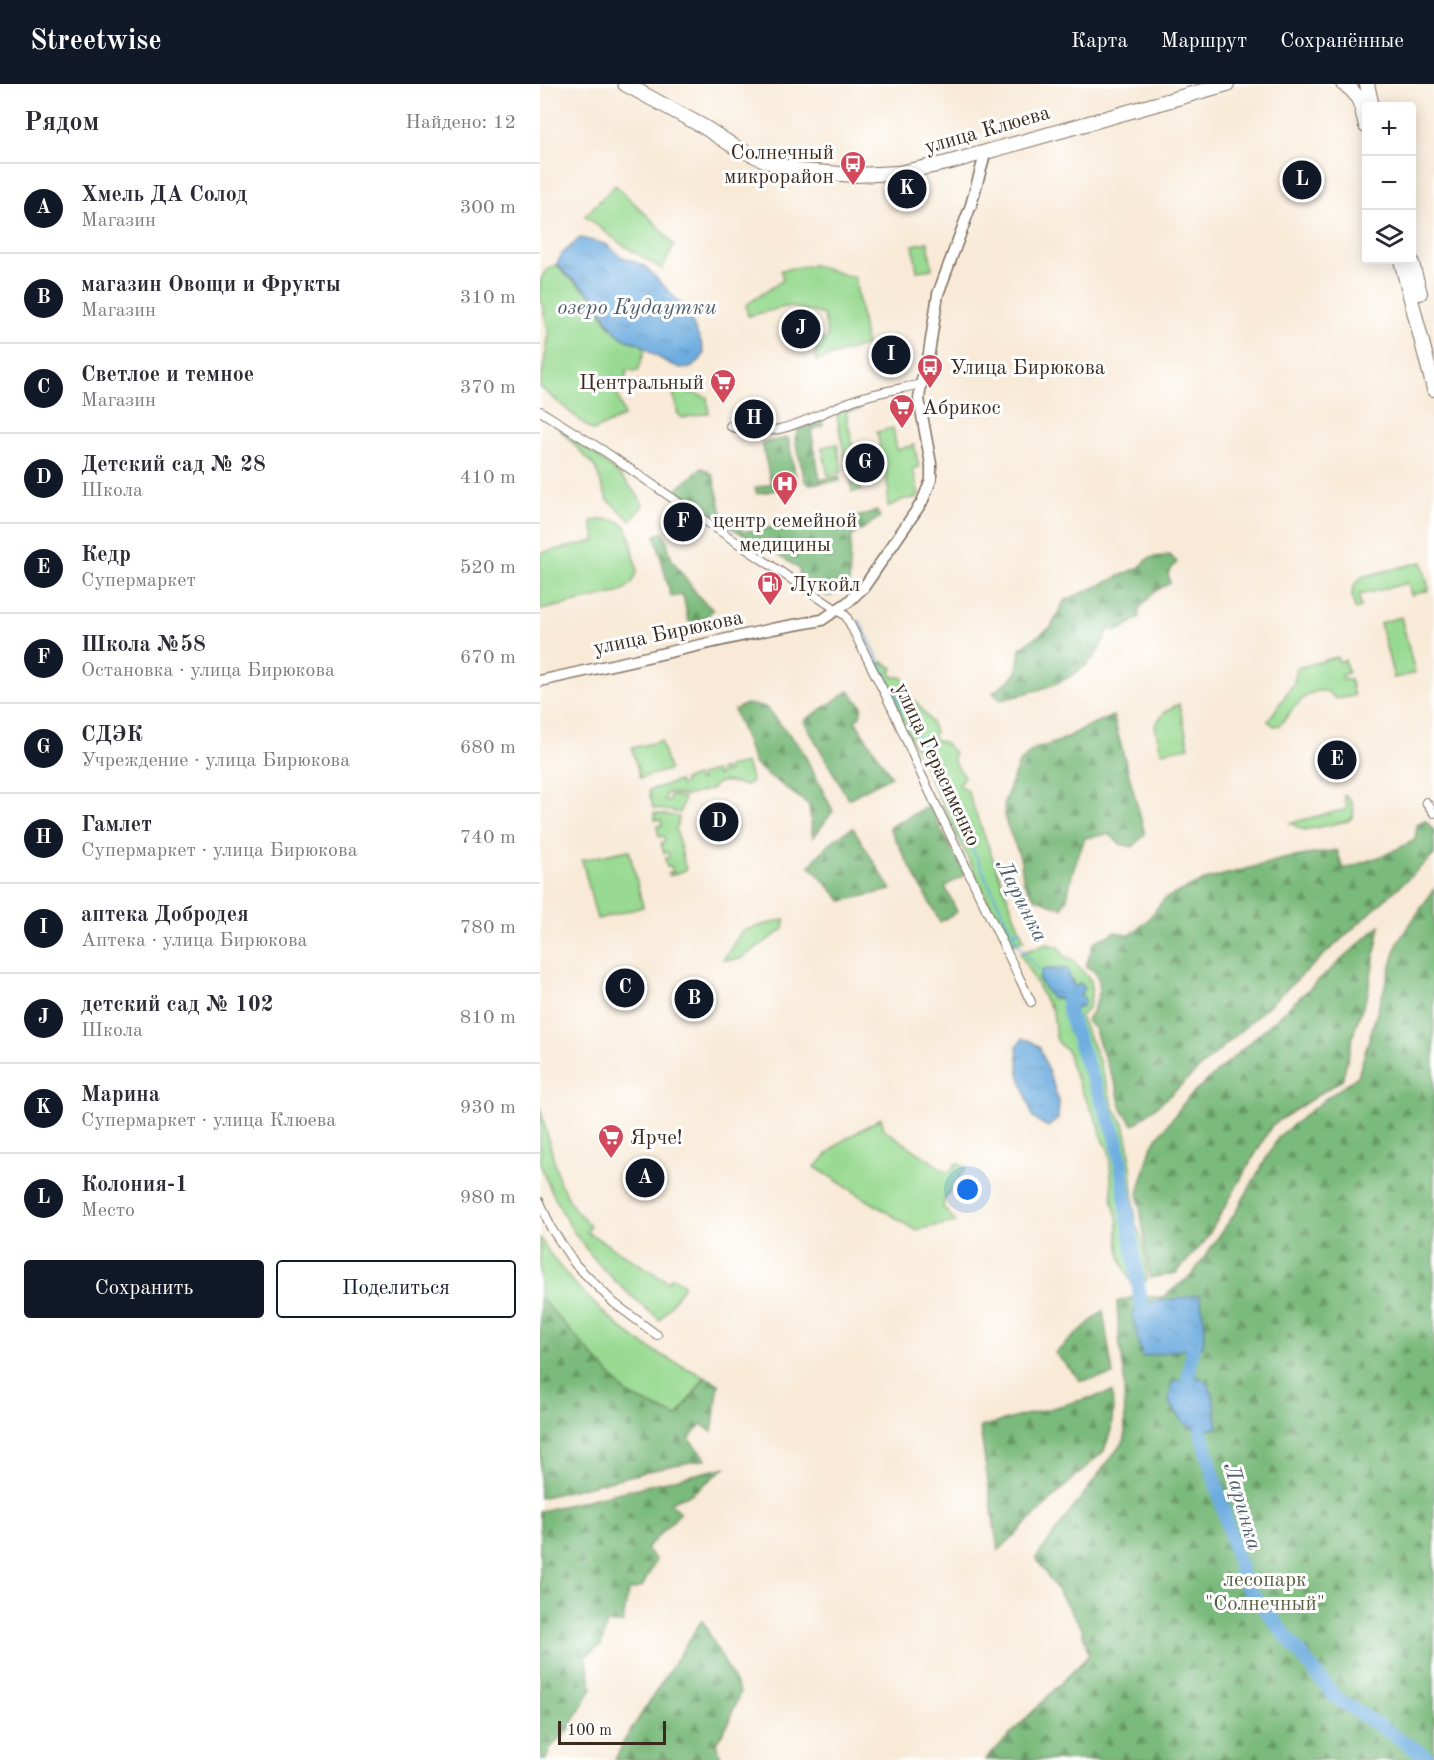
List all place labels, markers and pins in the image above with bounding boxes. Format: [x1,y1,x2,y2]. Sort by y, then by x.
place label: Солнечный микрорайон [724,143,834,188]
bus stop icon: Солнечный микрорайон [838,149,868,187]
pin: L [1282,158,1322,202]
pin: K [888,166,926,212]
pin: J [782,306,820,352]
pin: I [872,332,910,378]
bus stop icon: Улица Бирюкова [915,352,945,390]
place label: Улица Бирюкова [950,358,1105,379]
supermarket icon: Центральный [708,367,738,405]
place label: Центральный [579,373,704,394]
supermarket icon: Абрикос [887,392,917,430]
pin: H [734,396,774,442]
place label: Абрикос [922,398,1001,419]
pin: G [846,440,884,485]
hospital icon: центр семейной медицины [770,469,800,507]
pin: F [664,500,702,544]
place label: центр семейной медицины [713,511,857,556]
fuel station icon: Лукойл [755,569,785,607]
place label: Лукойл [790,575,860,596]
pin: E [1318,738,1356,782]
pin: D [700,800,738,844]
pin: C [606,966,644,1010]
pin: B [674,976,714,1022]
supermarket icon: Ярче! [596,1122,626,1160]
place label: Ярче! [630,1128,683,1149]
pin: A [626,1156,664,1200]

